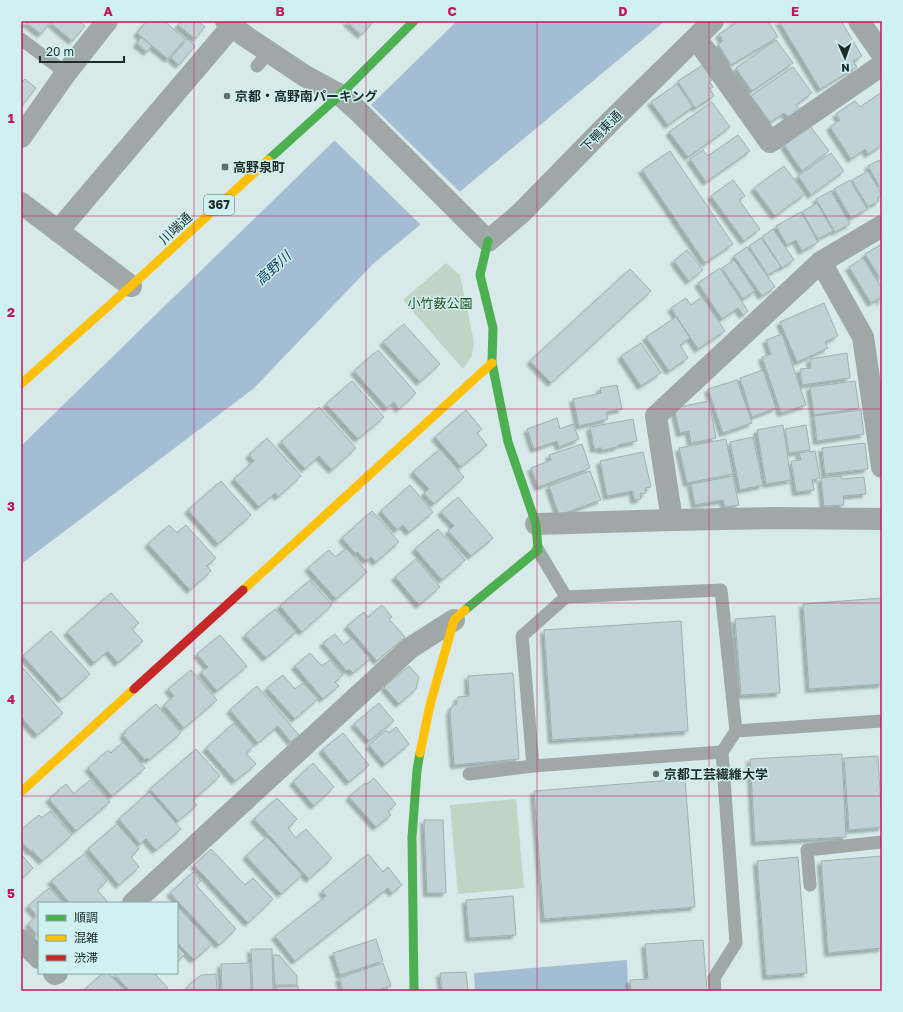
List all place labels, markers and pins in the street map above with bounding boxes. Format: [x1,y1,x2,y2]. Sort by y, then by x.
place label: 京都・高野南パーキング [235,88,378,104]
marker: 京都・高野南パーキング [222,91,232,101]
place label: 高野泉町 [233,159,285,175]
marker: 高野泉町 [220,162,230,172]
place label: 京都工芸繊維大学 [664,766,768,782]
marker: 京都工芸繊維大学 [651,769,661,779]

